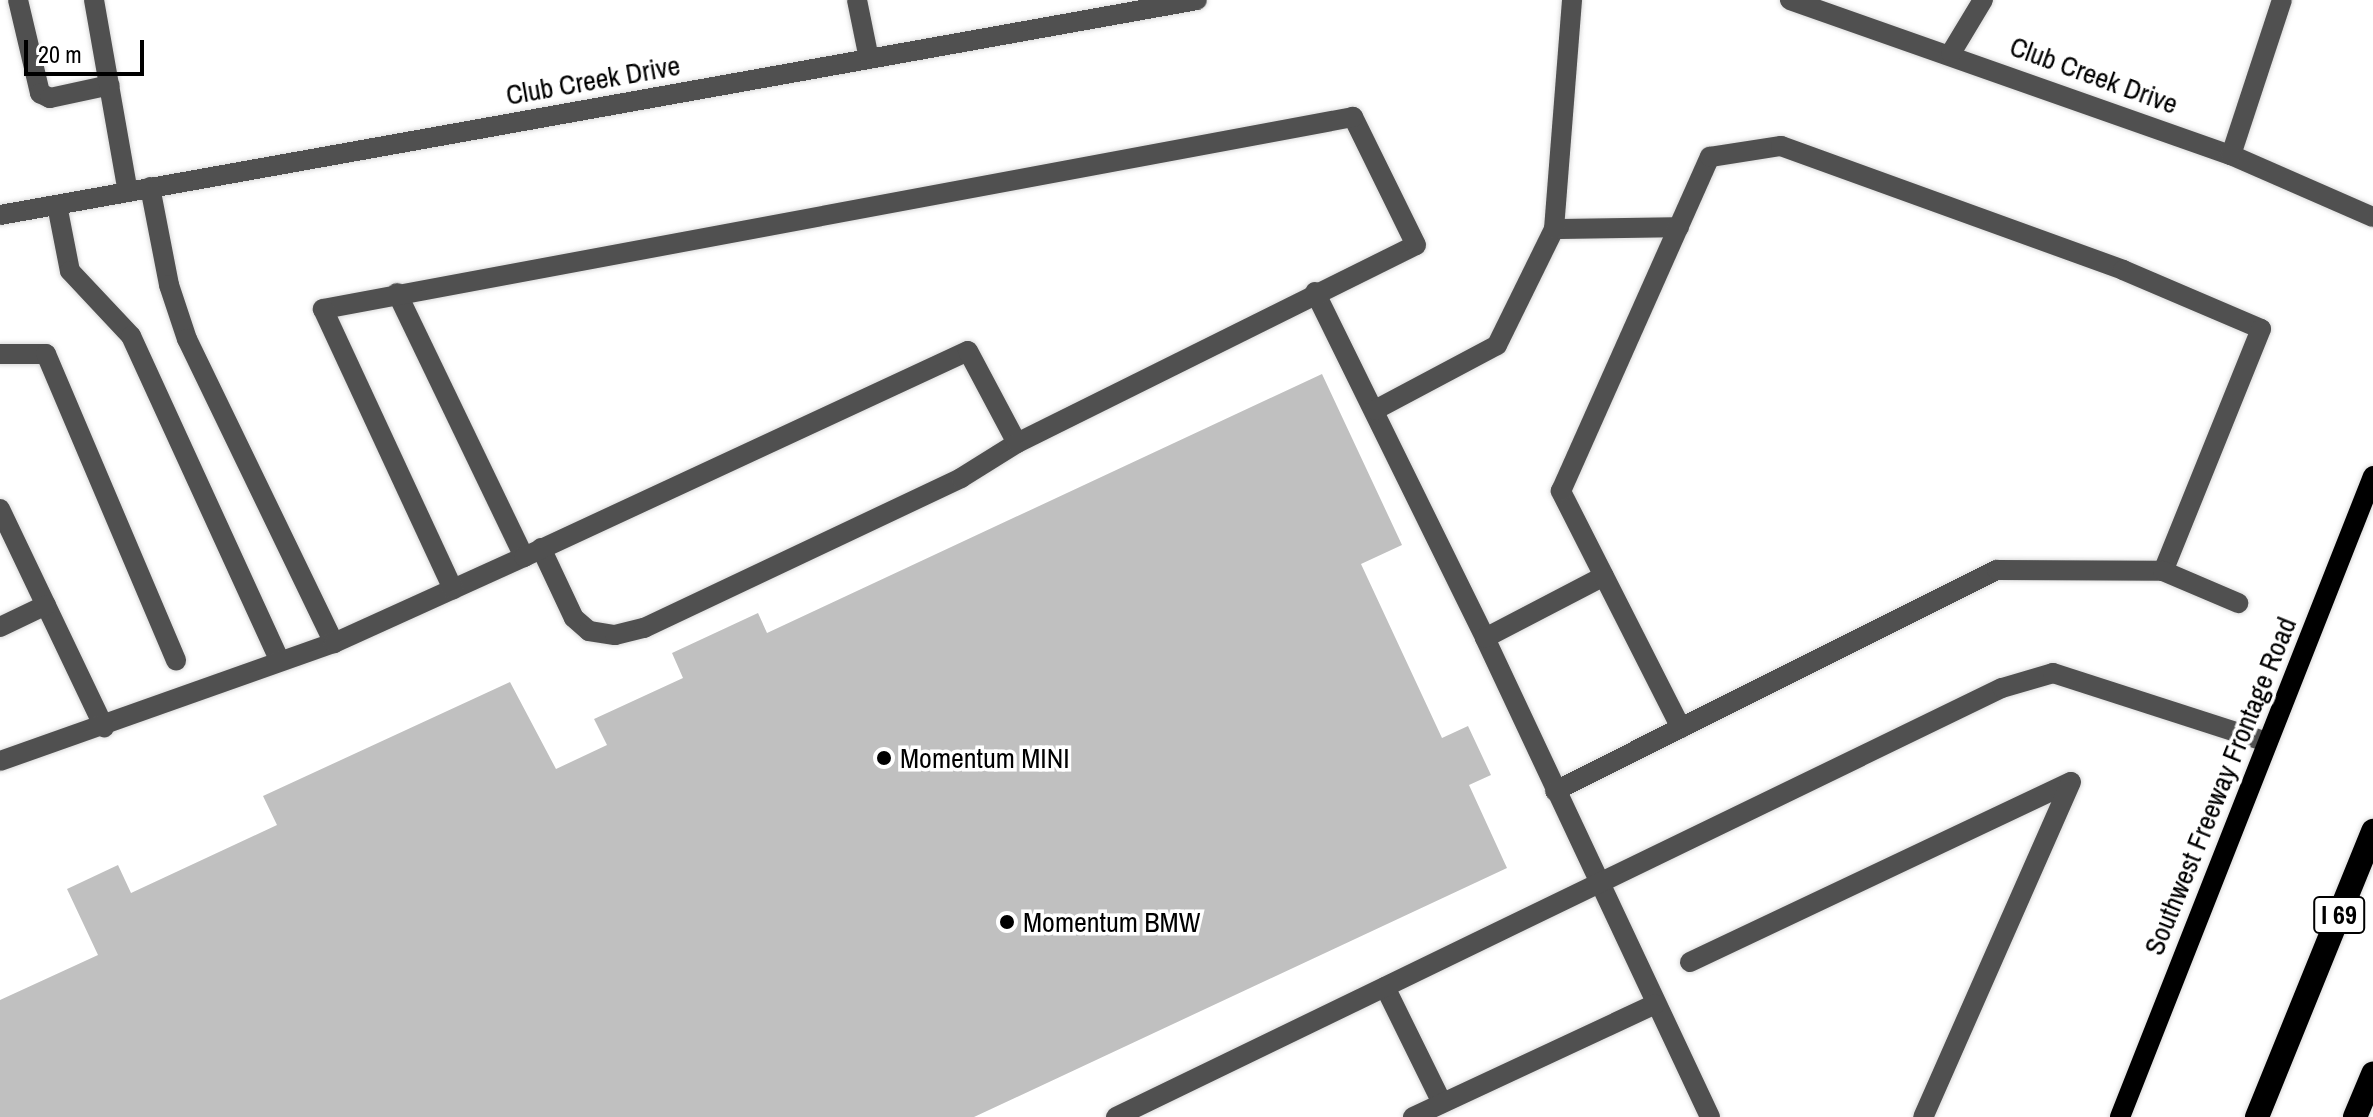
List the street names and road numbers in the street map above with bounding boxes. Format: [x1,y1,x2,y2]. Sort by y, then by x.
street label: Club Creek Drive [2006,29,2182,121]
street label: Club Creek Drive [503,48,683,112]
street label: Southwest Freeway Frontage Road [2137,612,2303,960]
road number: I 69 [2313,893,2365,937]

